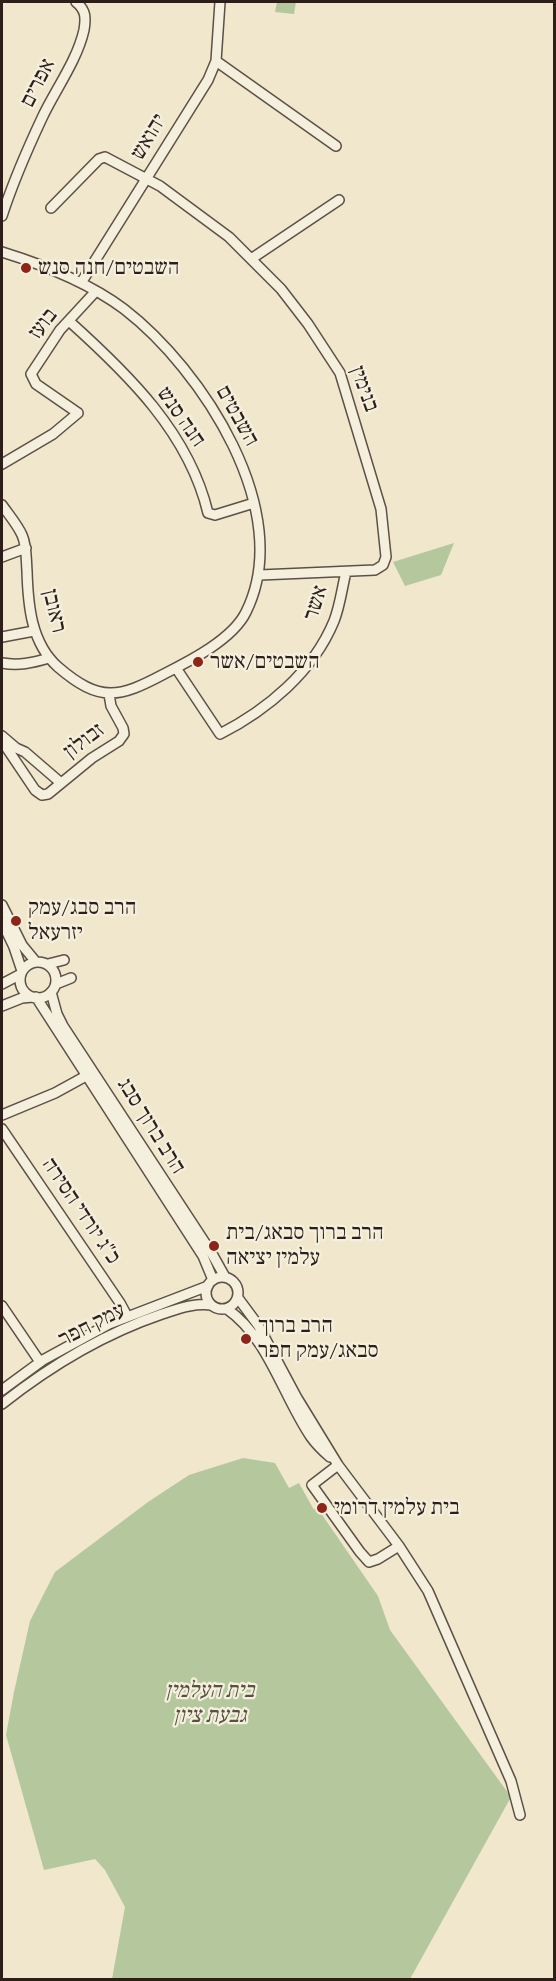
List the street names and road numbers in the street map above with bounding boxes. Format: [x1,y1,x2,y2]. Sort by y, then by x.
street label: אפרים [15,54,61,112]
street label: יהואש [125,109,173,165]
street label: בועז [23,303,63,345]
street label: בנימין [344,362,384,416]
street label: השבטים [210,381,264,451]
street label: חנה סנש [151,382,211,452]
street label: אשר [298,582,334,624]
street label: ראובן [36,587,72,635]
street label: זבולון [59,717,109,765]
street label: הרב ברוך סבג [111,1073,191,1179]
street label: כ"ג יורדי הסירה [36,1153,126,1269]
street label: עמק חפר [54,1297,130,1353]

